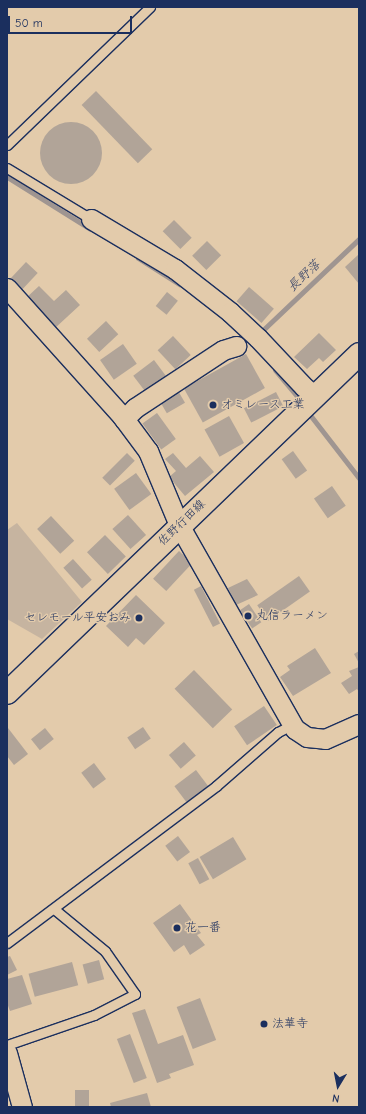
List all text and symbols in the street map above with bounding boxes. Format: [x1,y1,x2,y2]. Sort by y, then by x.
scale bar [10,8,134,34]
text: 50 m [15,16,43,30]
water label: 長野落 [284,257,324,295]
place label: オミレース工業 [221,398,305,412]
marker: オミレース工業 [208,400,218,410]
street label: 佐野行田線 [155,497,209,549]
place label: 丸信ラーメン [256,609,328,623]
place label: セレモール平安おみ [23,611,131,625]
marker: 丸信ラーメン [243,611,253,621]
marker: セレモール平安おみ [134,613,144,623]
place label: 花一番 [185,921,221,935]
marker: 花一番 [172,923,182,933]
place label: 法華寺 [272,1017,308,1031]
marker: 法華寺 [259,1019,269,1029]
north arrow [318,1066,358,1106]
text: N [331,1091,340,1105]

